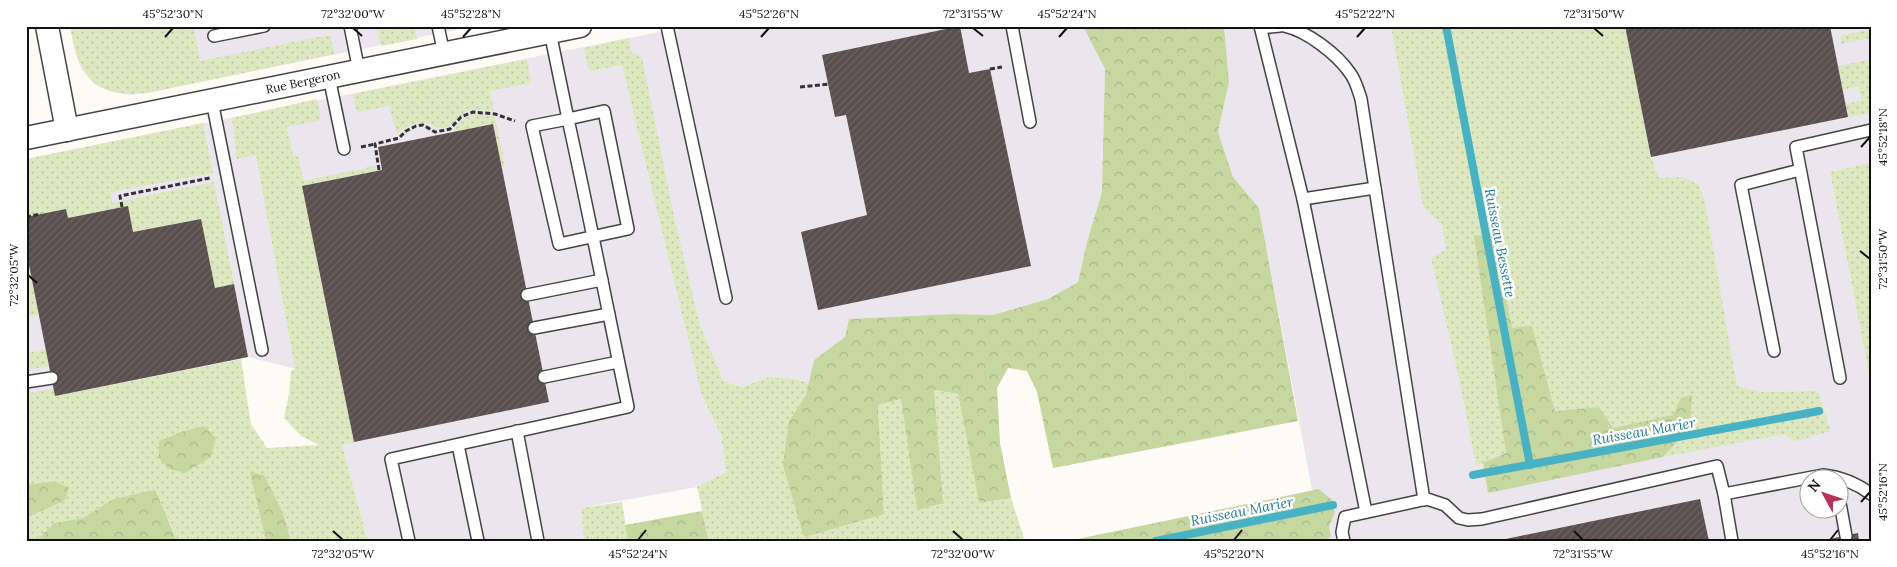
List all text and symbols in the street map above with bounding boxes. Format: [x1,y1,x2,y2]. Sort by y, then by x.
text: 45°52'30"N [143,6,203,21]
text: 72°32'00"W [321,6,386,21]
text: 45°52'28"N [441,6,501,21]
text: 45°52'26"N [739,6,799,21]
text: 72°31'55"W [943,6,1004,21]
text: 45°52'24"N [1037,6,1097,21]
text: 45°52'22"N [1335,6,1395,21]
text: 72°31'50"W [1564,6,1625,21]
street label: Rue Bergeron [264,66,342,97]
text: 45°52'18"N [1875,108,1890,166]
water label: Ruisseau Bessette [1481,187,1519,299]
text: 72°31'50"W [1875,228,1890,289]
text: 72°32'05"W [6,243,21,306]
water label: Ruisseau Marier [1591,413,1698,449]
text: 45°52'16"N [1875,463,1890,521]
north arrow [1800,470,1850,520]
text: N [1804,476,1825,496]
water label: Ruisseau Marier [1189,492,1295,530]
text: 72°32'05"W [312,546,375,561]
text: 45°52'24"N [608,546,668,561]
text: 72°32'00"W [931,546,996,561]
text: 45°52'20"N [1204,546,1264,561]
text: 72°31'55"W [1553,546,1614,561]
text: 45°52'16"N [1801,546,1859,561]

